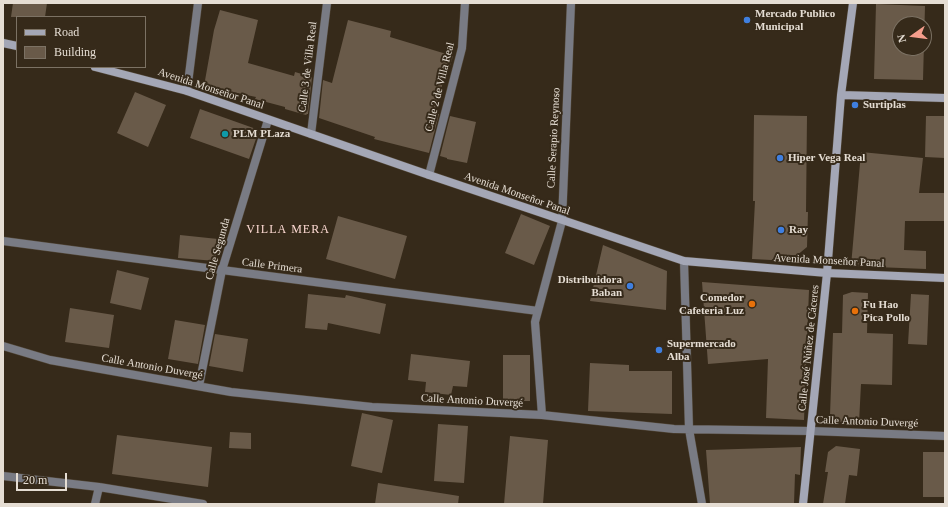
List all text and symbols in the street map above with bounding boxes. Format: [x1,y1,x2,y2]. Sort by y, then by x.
place label: Mercado Publico Municipal [755,7,835,33]
marker: Mercado Publico Municipal [742,15,752,25]
legend [16,16,146,68]
north arrow [892,16,932,56]
street label: Calle 3 de Villa Real [296,21,320,113]
text: Road [54,25,79,39]
text: N [895,33,908,44]
street label: Calle 2 de Villa Real [423,41,457,133]
text: Building [54,45,96,59]
street label: Avenida Monseñor Panal [156,66,266,112]
street label: Calle Serapio Reynoso [545,87,563,189]
place label: Surtiplas [863,98,906,112]
marker: Surtiplas [850,100,860,110]
place label: PLM PLaza [233,127,290,141]
marker: PLM PLaza [220,129,230,139]
place label: Hiper Vega Real [788,151,865,165]
marker: Hiper Vega Real [775,153,785,163]
street label: Avenida Monseñor Panal [462,170,572,218]
street label: Calle Segunda [203,216,233,282]
district label: VILLA MERA [246,223,330,237]
place label: Ray [789,223,808,237]
marker: Ray [776,225,786,235]
street label: Avenida Monseñor Panal [773,252,885,270]
street label: Calle Primera [241,256,303,276]
place label: Distribuidora Baban [558,273,622,299]
marker: Distribuidora Baban [625,281,635,291]
street label: Calle José Núñez de Cáceres [796,284,822,412]
place label: Comedor Cafeteria Luz [679,291,744,317]
place label: Fu Hao Pica Pollo [863,298,910,324]
marker: Comedor Cafeteria Luz [747,299,757,309]
marker: Fu Hao Pica Pollo [850,306,860,316]
place label: Supermercado Alba [667,337,736,363]
marker: Supermercado Alba [654,345,664,355]
street label: Calle Antonio Duvergé [100,352,204,382]
street label: Calle Antonio Duvergé [421,392,523,410]
street label: Calle Antonio Duvergé [816,414,918,430]
scale bar [18,465,69,491]
text: 20 m [23,473,47,487]

